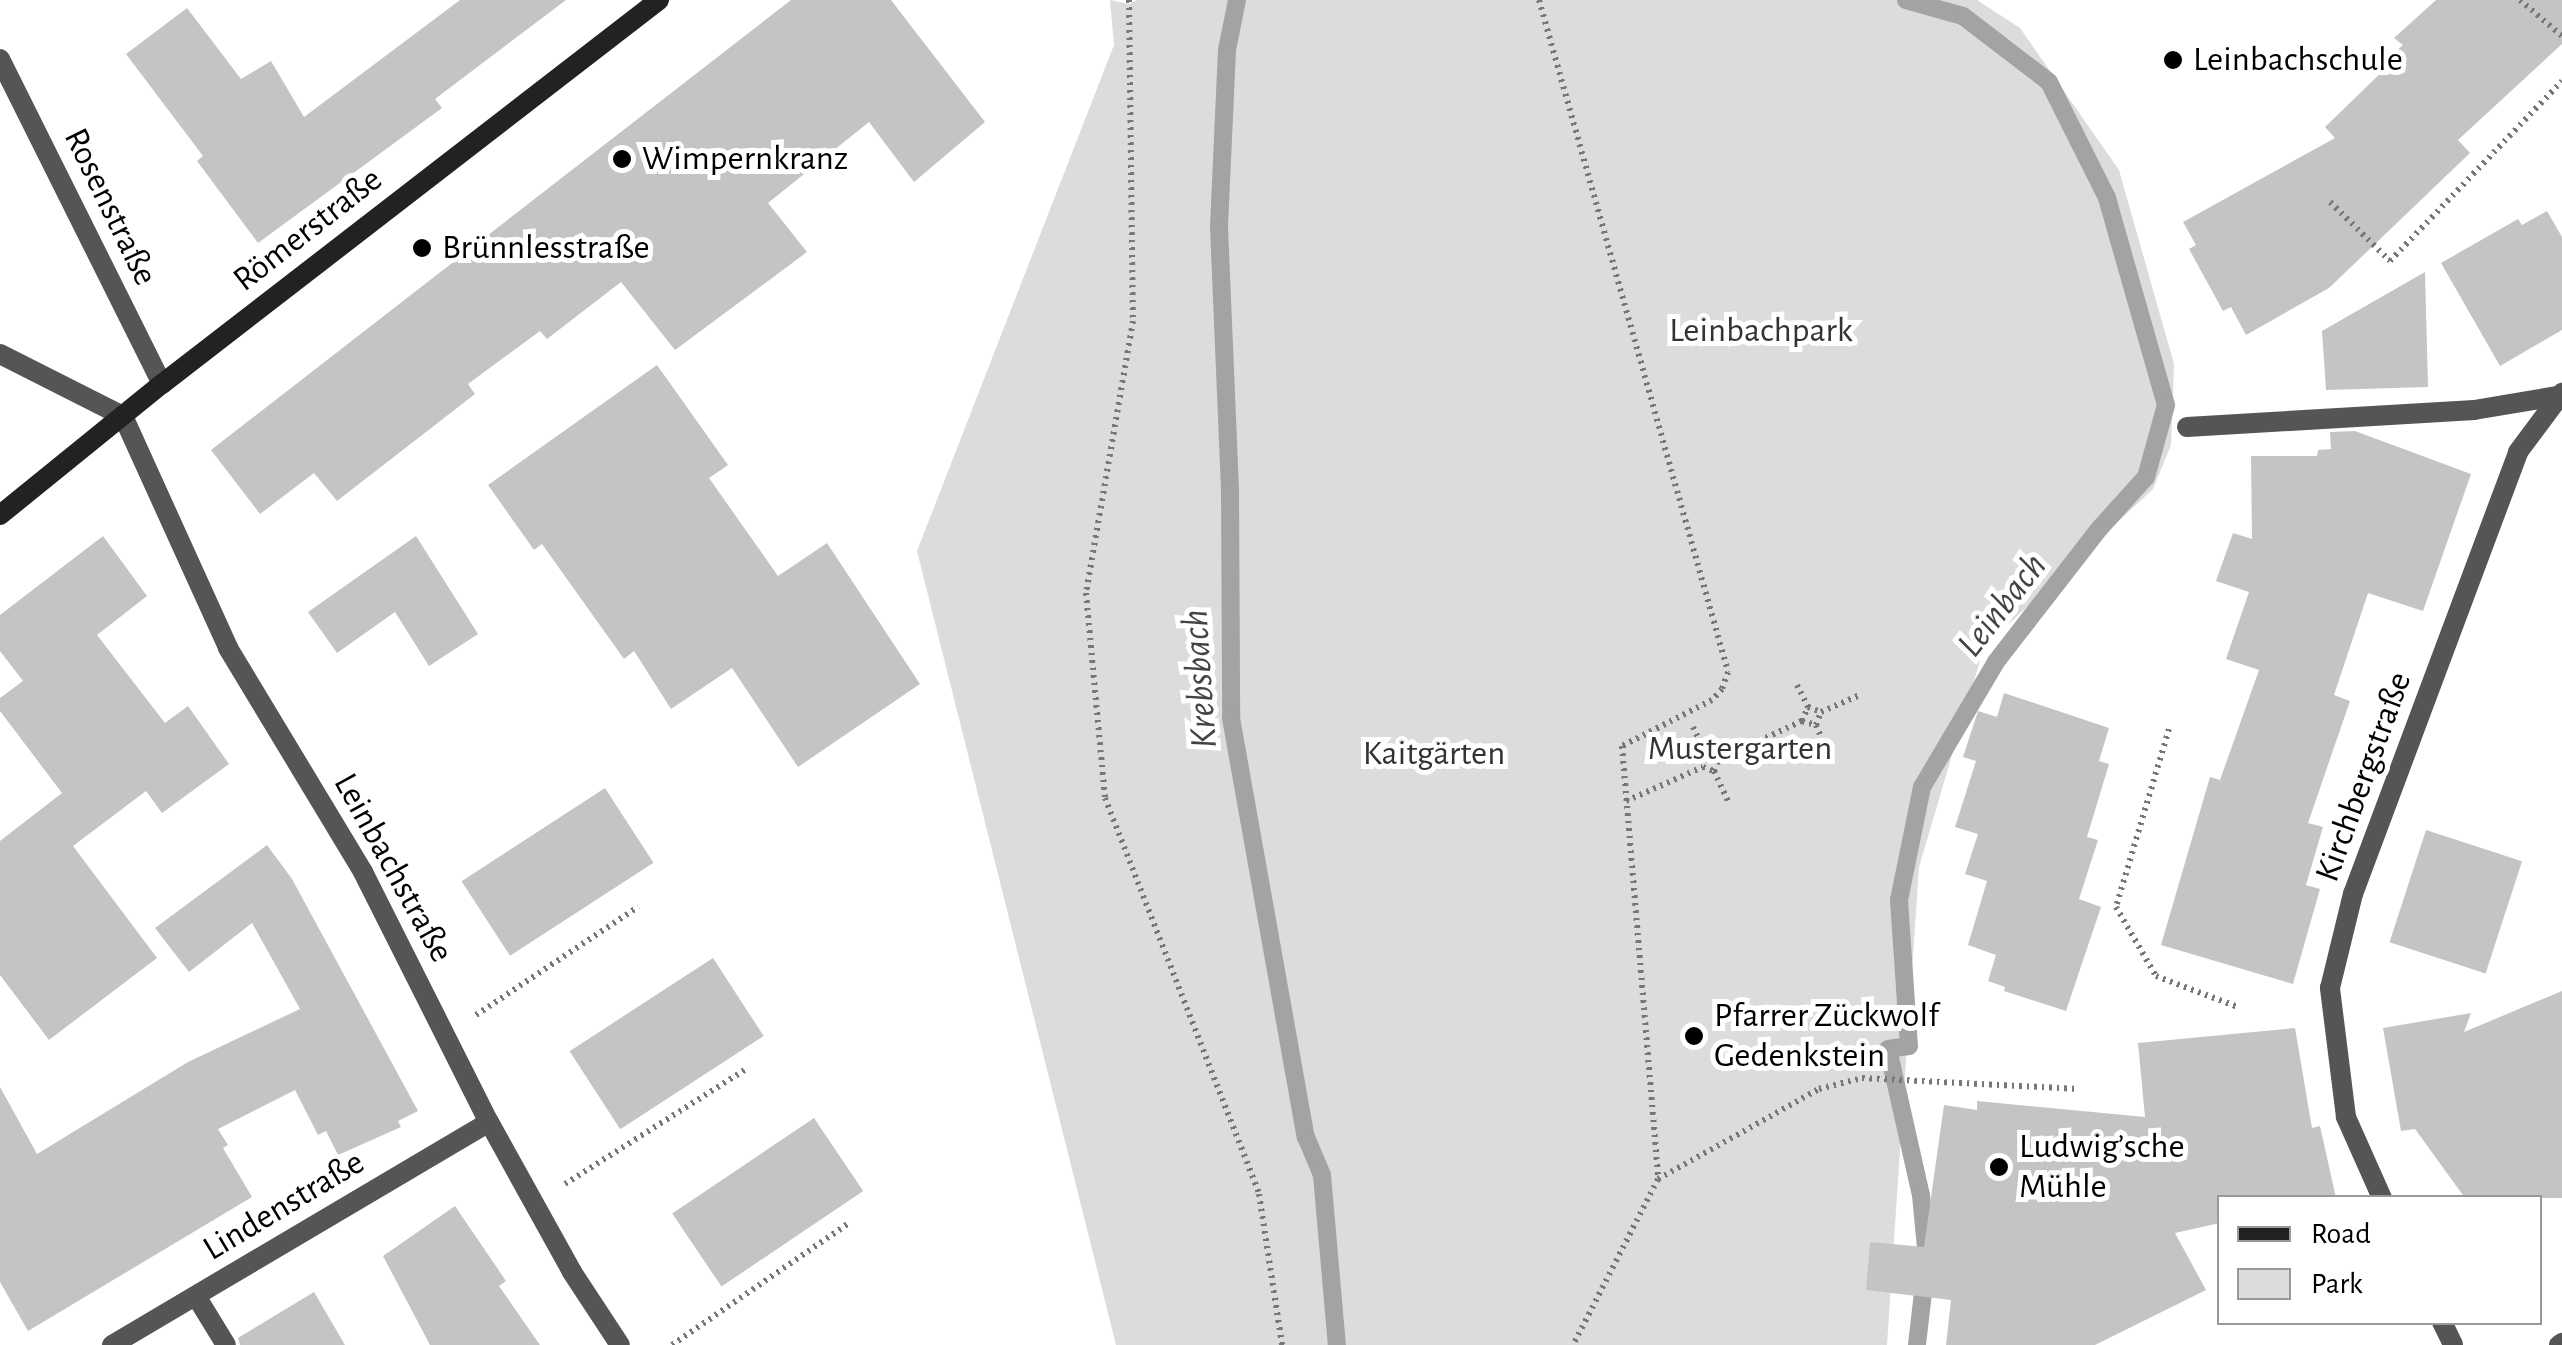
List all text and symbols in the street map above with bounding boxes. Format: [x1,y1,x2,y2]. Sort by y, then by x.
place label: Leinbachschule [2193,39,2403,81]
marker: Leinbachschule [2162,49,2184,71]
street label: Rosenstraße [54,122,166,292]
place label: Wimpernkranz [642,138,848,180]
marker: Wimpernkranz [611,148,633,170]
street label: Römerstraße [225,159,391,301]
place label: Brünnlesstraße [442,227,650,269]
marker: Brünnlesstraße [411,237,433,259]
park label: Leinbachpark [1669,310,1853,352]
water label: Leinbach [1948,545,2058,667]
water label: Krebsbach [1173,608,1229,750]
street label: Kirchbergstraße [2307,667,2421,887]
park label: Mustergarten [1648,728,1832,770]
park label: Kaitgärten [1363,733,1505,775]
street label: Leinbachstraße [324,766,462,970]
place label: Pfarrer Zückwolf Gedenkstein [1714,995,1939,1077]
marker: Pfarrer Zückwolf Gedenkstein [1683,1025,1705,1047]
place label: Ludwig’sche Mühle [2019,1126,2185,1208]
street label: Lindenstraße [196,1142,372,1270]
marker: Ludwig’sche Mühle [1988,1156,2010,1178]
legend [2217,1195,2542,1325]
text: Road [2311,1219,2371,1249]
text: Park [2311,1269,2363,1299]

